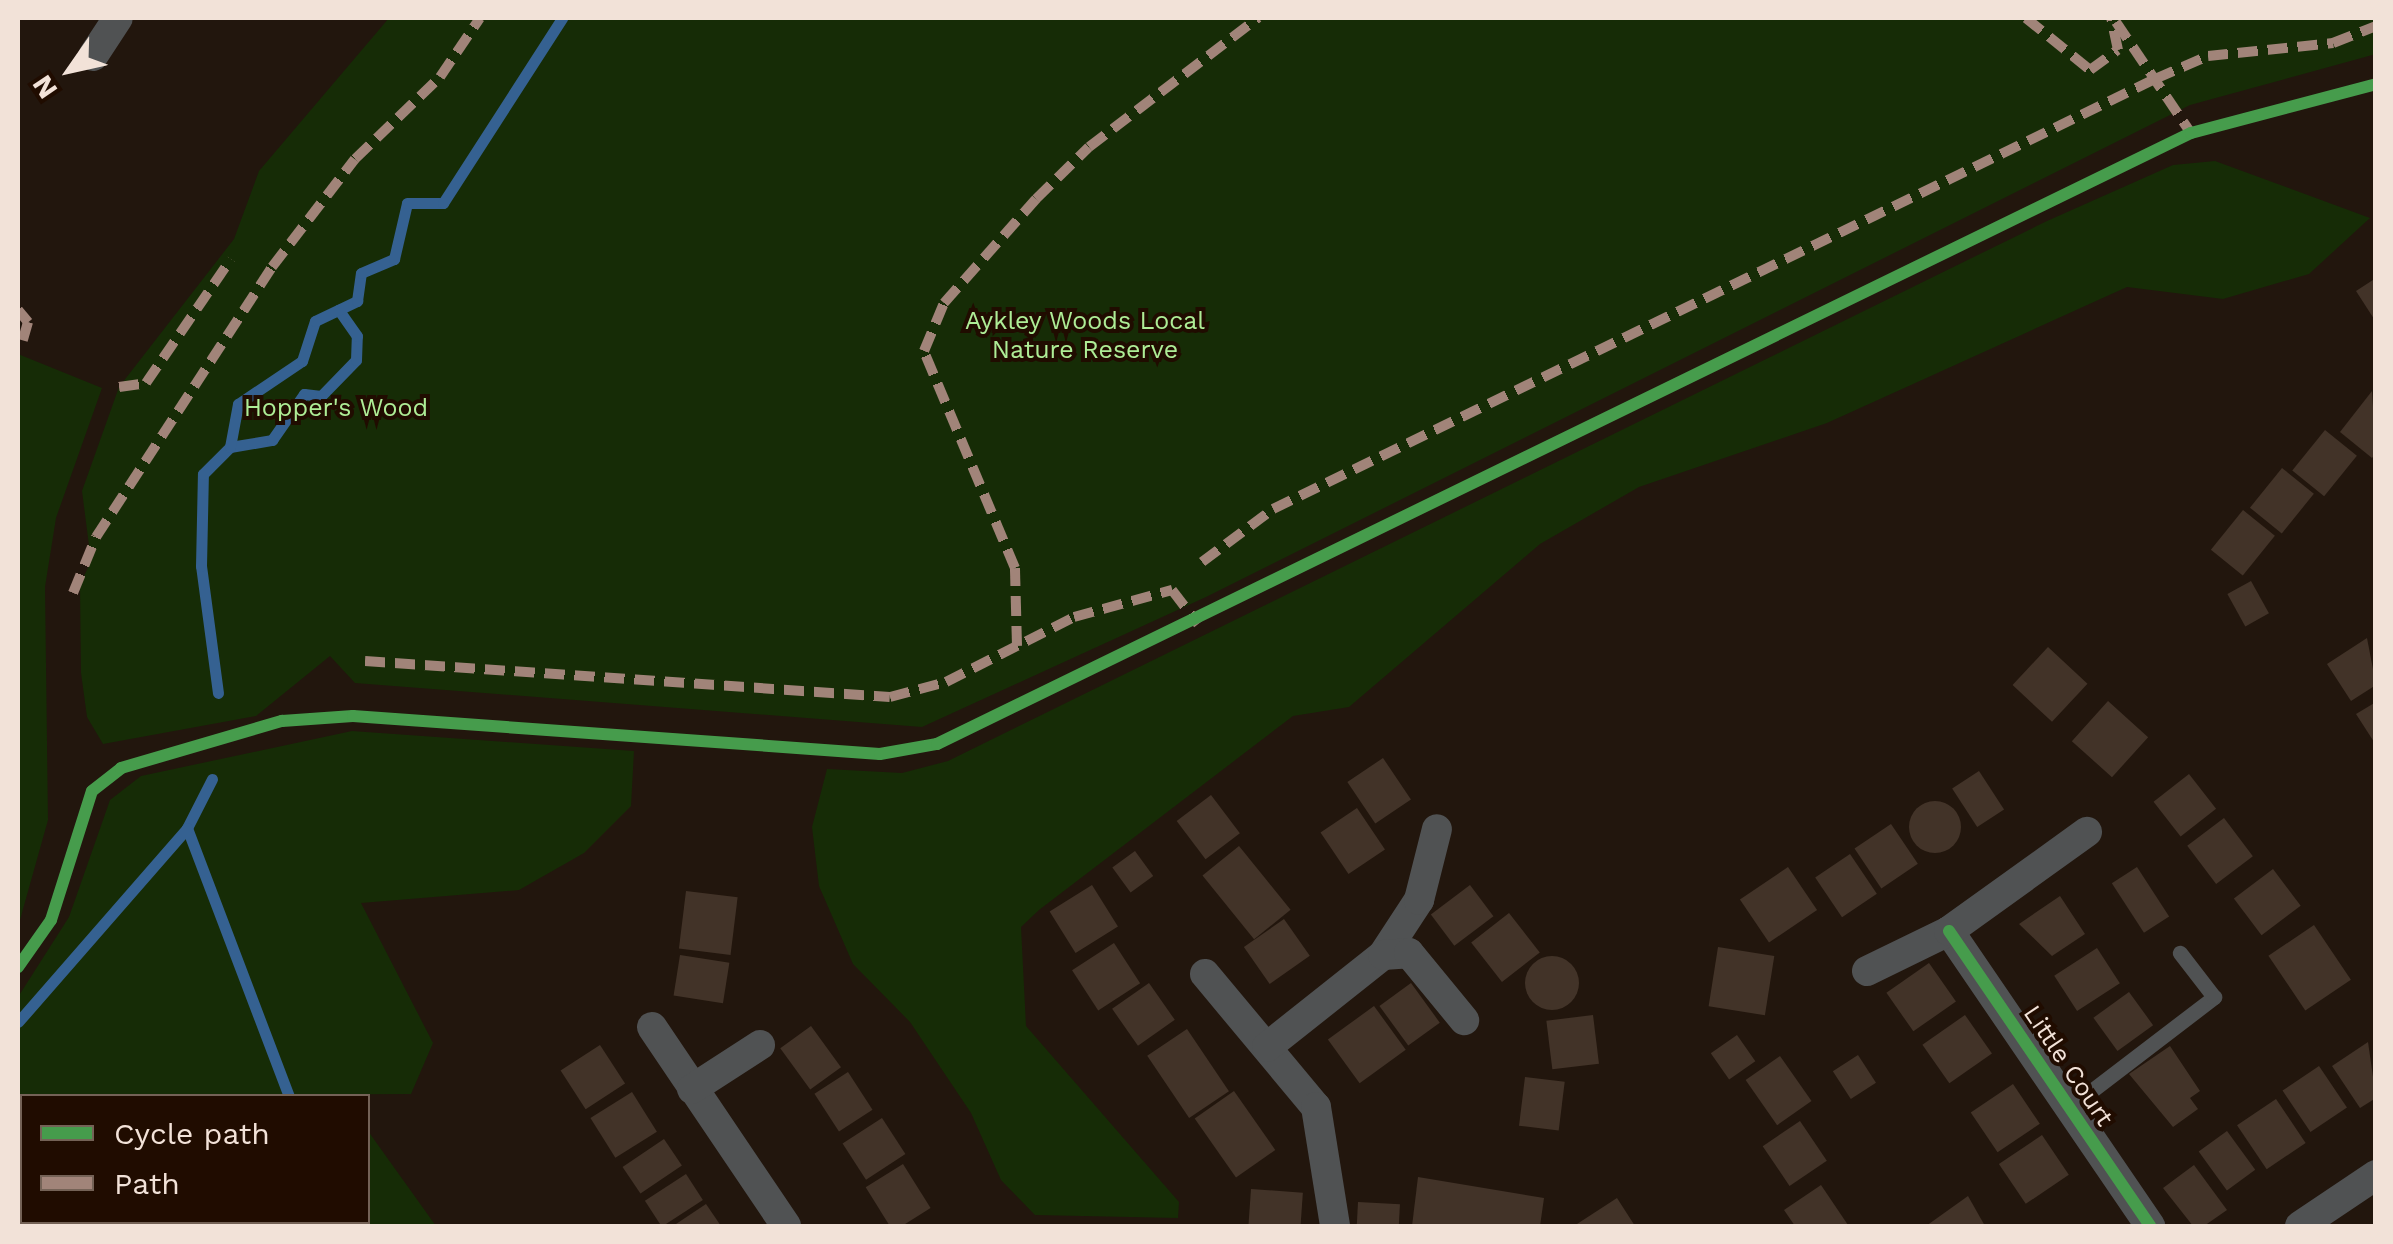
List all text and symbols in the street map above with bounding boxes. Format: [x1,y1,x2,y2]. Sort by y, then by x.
north arrow [20,20,120,120]
text: N [25,69,64,105]
park label: Aykley Woods Local Nature Reserve [964,307,1206,366]
park label: Hopper's Wood [243,393,429,423]
street label: Little Court [2017,1000,2119,1132]
legend [20,1094,370,1224]
text: Cycle path [114,1116,270,1151]
text: Path [114,1166,180,1201]

